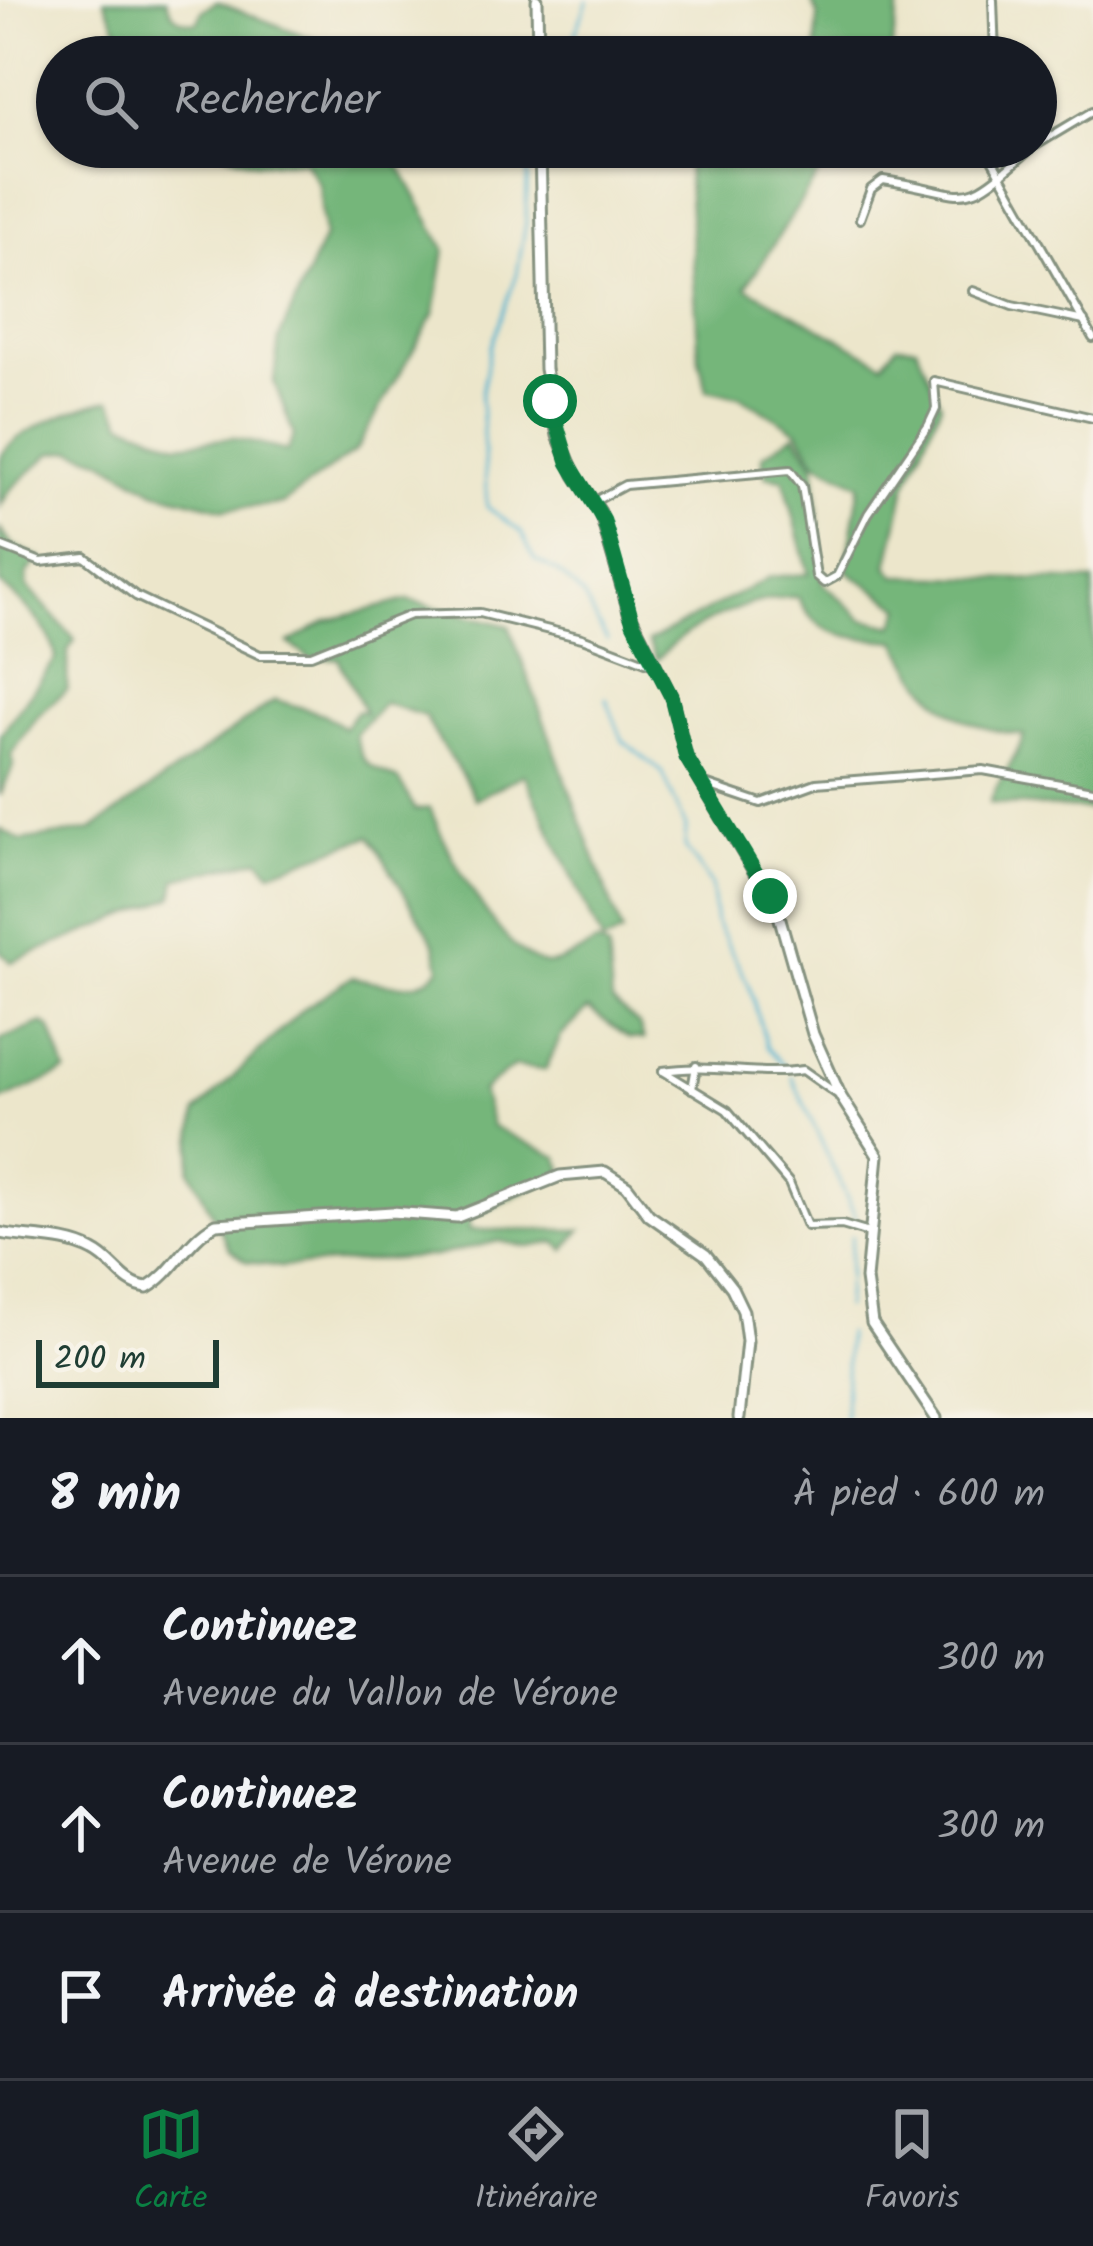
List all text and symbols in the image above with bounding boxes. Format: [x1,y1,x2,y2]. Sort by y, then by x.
search box [36,36,1057,168]
text: Rechercher [174,66,379,138]
icon: search [78,69,144,135]
route start [523,374,577,428]
route end [743,869,797,923]
scale bar [36,1334,219,1387]
text: 200 m [54,1334,146,1387]
text: 8 min [48,1456,181,1537]
text: À pied · 600 m [793,1465,1045,1527]
text: Continuez [162,1593,358,1665]
icon: ahead [48,1627,114,1693]
text: 300 m [937,1629,1045,1691]
text: Avenue du Vallon de Vérone [162,1665,618,1727]
text: Continuez [162,1761,358,1833]
icon: ahead [48,1795,114,1861]
text: 300 m [937,1797,1045,1859]
text: Avenue de Vérone [162,1833,452,1895]
text: Arrivée à destination [162,1960,579,2032]
icon: arrive [48,1963,114,2029]
tab: Carte [134,2101,207,2226]
tab: Itinéraire [475,2101,598,2226]
tab: Favoris [865,2101,959,2226]

